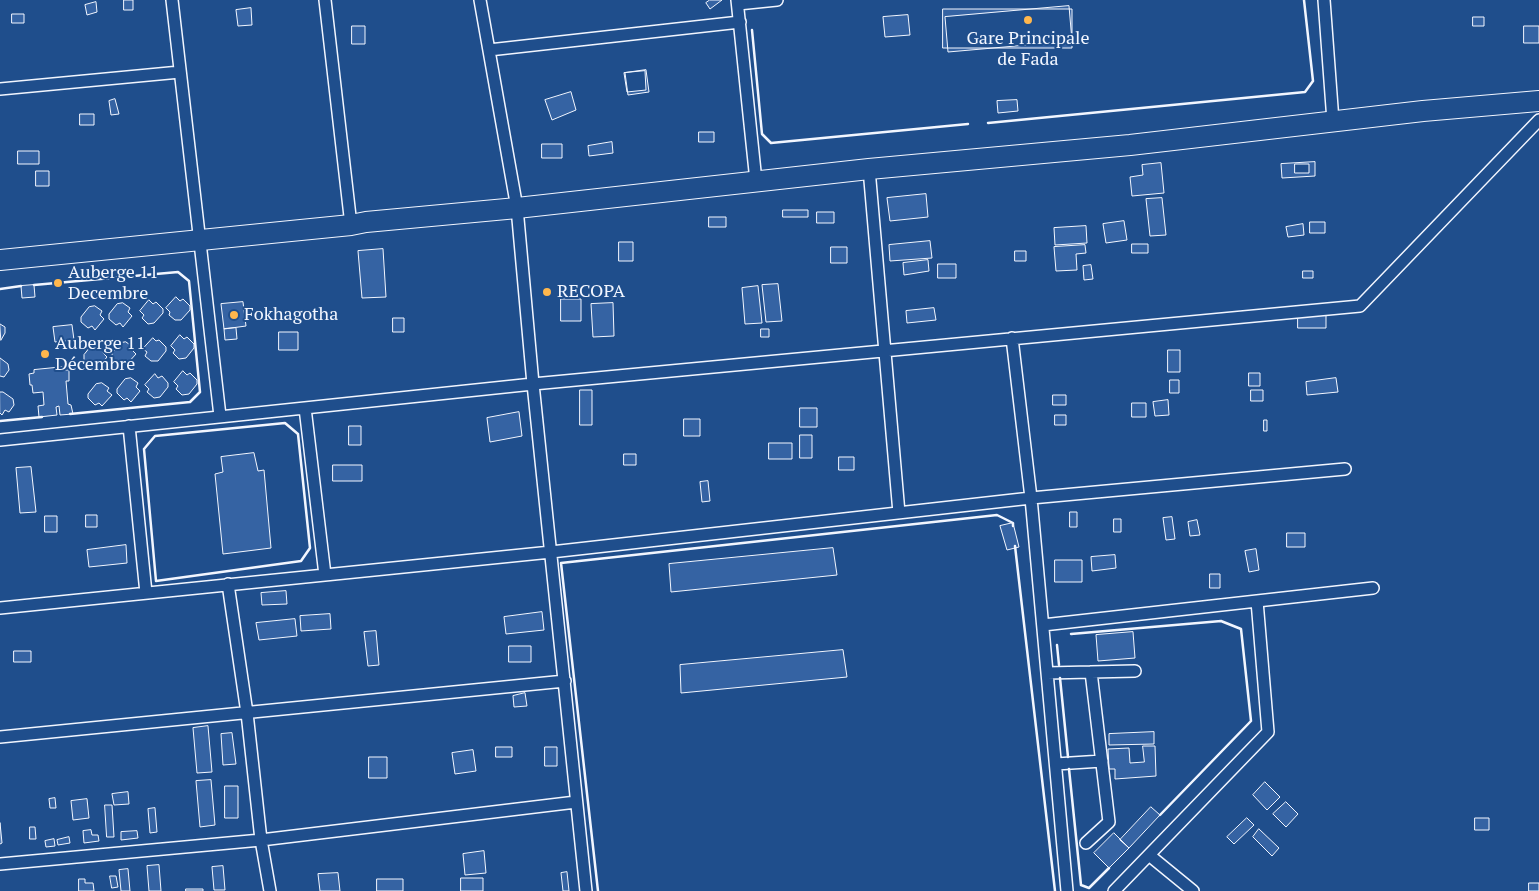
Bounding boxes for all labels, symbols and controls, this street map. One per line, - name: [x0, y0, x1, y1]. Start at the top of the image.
- marker: Gare Principale de Fada: [1022, 14, 1034, 26]
- place label: Gare Principale de Fada: [966, 28, 1090, 70]
- place label: Auberge 11 Decembre: [68, 262, 158, 304]
- marker: Auberge 11 Decembre: [52, 277, 64, 289]
- place label: RECOPA: [557, 281, 625, 303]
- marker: RECOPA: [541, 286, 553, 298]
- place label: Fokhagotha: [244, 304, 338, 326]
- marker: Fokhagotha: [228, 309, 240, 321]
- place label: Auberge 11 Décembre: [55, 333, 145, 376]
- marker: Auberge 11 Décembre: [39, 348, 51, 360]

